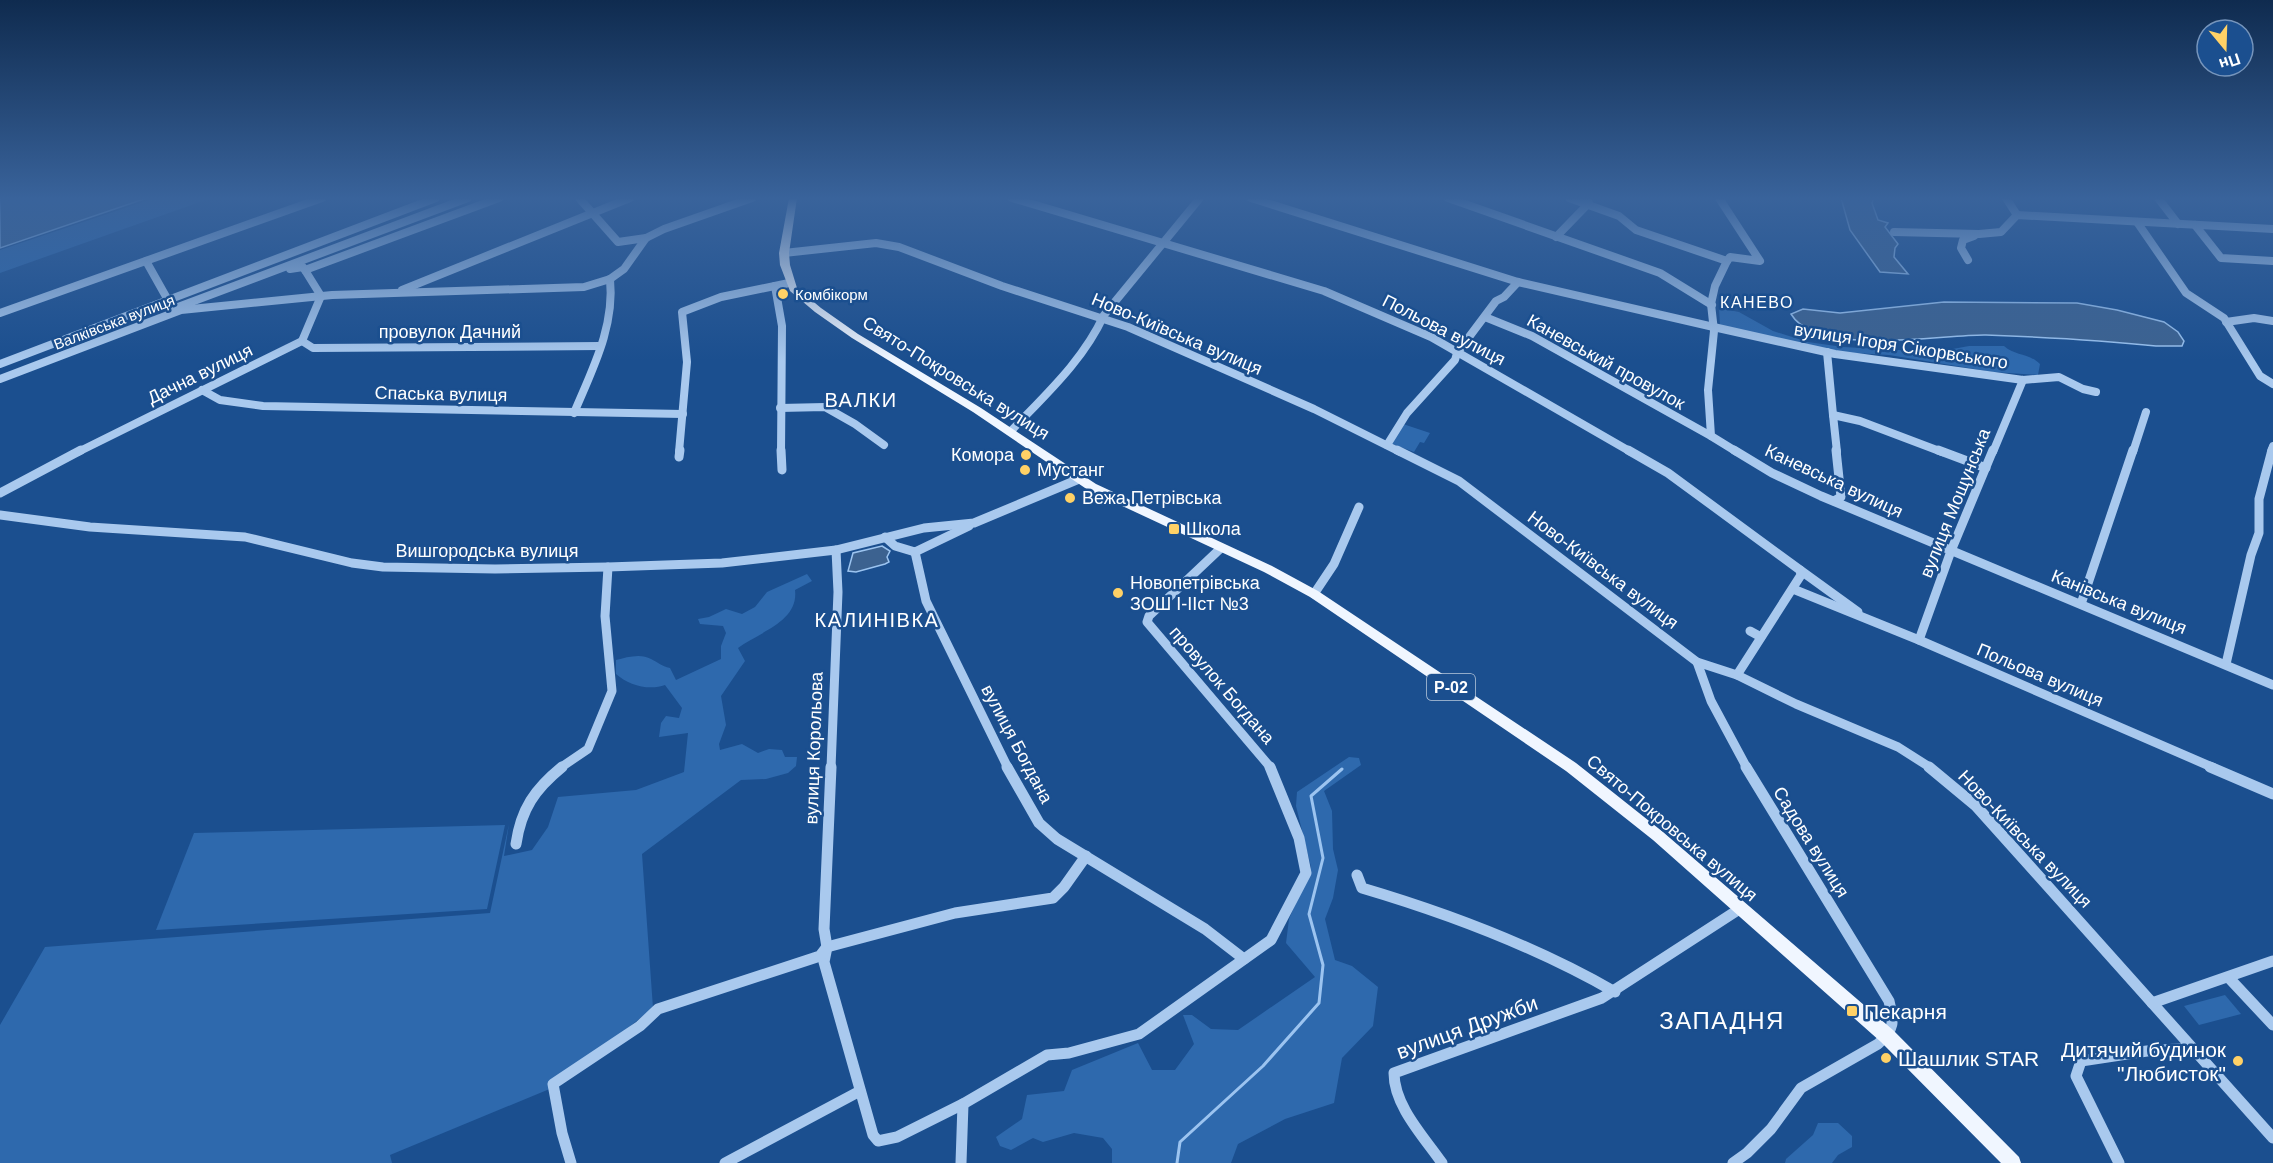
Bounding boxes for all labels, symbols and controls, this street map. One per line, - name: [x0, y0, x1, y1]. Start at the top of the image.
- north arrow: [2195, 18, 2255, 78]
- text: Пн: [2217, 50, 2242, 73]
- place label: Комбікорм: [795, 286, 868, 303]
- marker: Комбікорм: [776, 287, 790, 301]
- street label: Ново-Київська вулиця: [1089, 289, 1265, 379]
- street label: Польова вулиця: [1379, 290, 1509, 370]
- street label: Валківська вулиця: [51, 291, 177, 353]
- district label: КАНЕВО: [1720, 294, 1794, 311]
- street label: Каневський провулок: [1524, 310, 1688, 414]
- street label: Свято-Покровська вулиця: [859, 312, 1053, 444]
- street label: вулиця Ігоря Сікорвського: [1793, 319, 2009, 373]
- street label: провулок Дачний: [379, 322, 521, 342]
- street label: Дачна вулиця: [144, 340, 256, 408]
- street label: Спаська вулиця: [374, 383, 508, 405]
- district label: ВАЛКИ: [824, 389, 898, 411]
- street label: вулиця Мощунська: [1916, 425, 1994, 581]
- street label: Каневська вулиця: [1762, 440, 1906, 522]
- place label: Комора: [951, 445, 1015, 465]
- marker: Комора: [1019, 448, 1033, 462]
- place label: Мустанг: [1037, 460, 1105, 480]
- marker: Мустанг: [1018, 463, 1032, 477]
- place label: Вежа Петрівська: [1082, 488, 1222, 508]
- marker: Вежа Петрівська: [1063, 491, 1077, 505]
- street label: Ново-Київська вулиця: [1524, 507, 1682, 633]
- place label: Школа: [1186, 519, 1242, 539]
- marker: Школа: [1167, 522, 1181, 536]
- street label: Вишгородська вулиця: [396, 541, 578, 561]
- street label: Канівська вулиця: [2049, 566, 2189, 638]
- place label: Новопетрівська ЗОШ I-IIст №3: [1130, 573, 1261, 614]
- marker: Новопетрівська ЗОШ I-IIст №3: [1111, 586, 1125, 600]
- district label: КАЛИНІВКА: [815, 609, 939, 631]
- street label: провулок Богдана: [1166, 622, 1279, 749]
- street label: Польова вулиця: [1974, 639, 2106, 711]
- street label: вулиця Корольова: [801, 670, 827, 825]
- road number: Р-02: [1427, 674, 1475, 700]
- street label: вулиця Богдана: [977, 681, 1057, 808]
- street label: Свято-Покровська вулиця: [1583, 751, 1761, 905]
- street label: Ново-Київська вулиця: [1954, 766, 2096, 912]
- street label: Садова вулиця: [1769, 783, 1853, 901]
- street label: вулиця Дружби: [1393, 991, 1541, 1063]
- place label: Пекарня: [1864, 1000, 1947, 1023]
- marker: Пекарня: [1845, 1004, 1859, 1018]
- district label: ЗАПАДНЯ: [1659, 1007, 1785, 1034]
- place label: Дитячий будинок "Любисток": [2061, 1038, 2227, 1085]
- place label: Шашлик STAR: [1898, 1047, 2039, 1070]
- marker: Шашлик STAR: [1879, 1051, 1893, 1065]
- marker: Дитячий будинок "Любисток": [2231, 1054, 2245, 1068]

